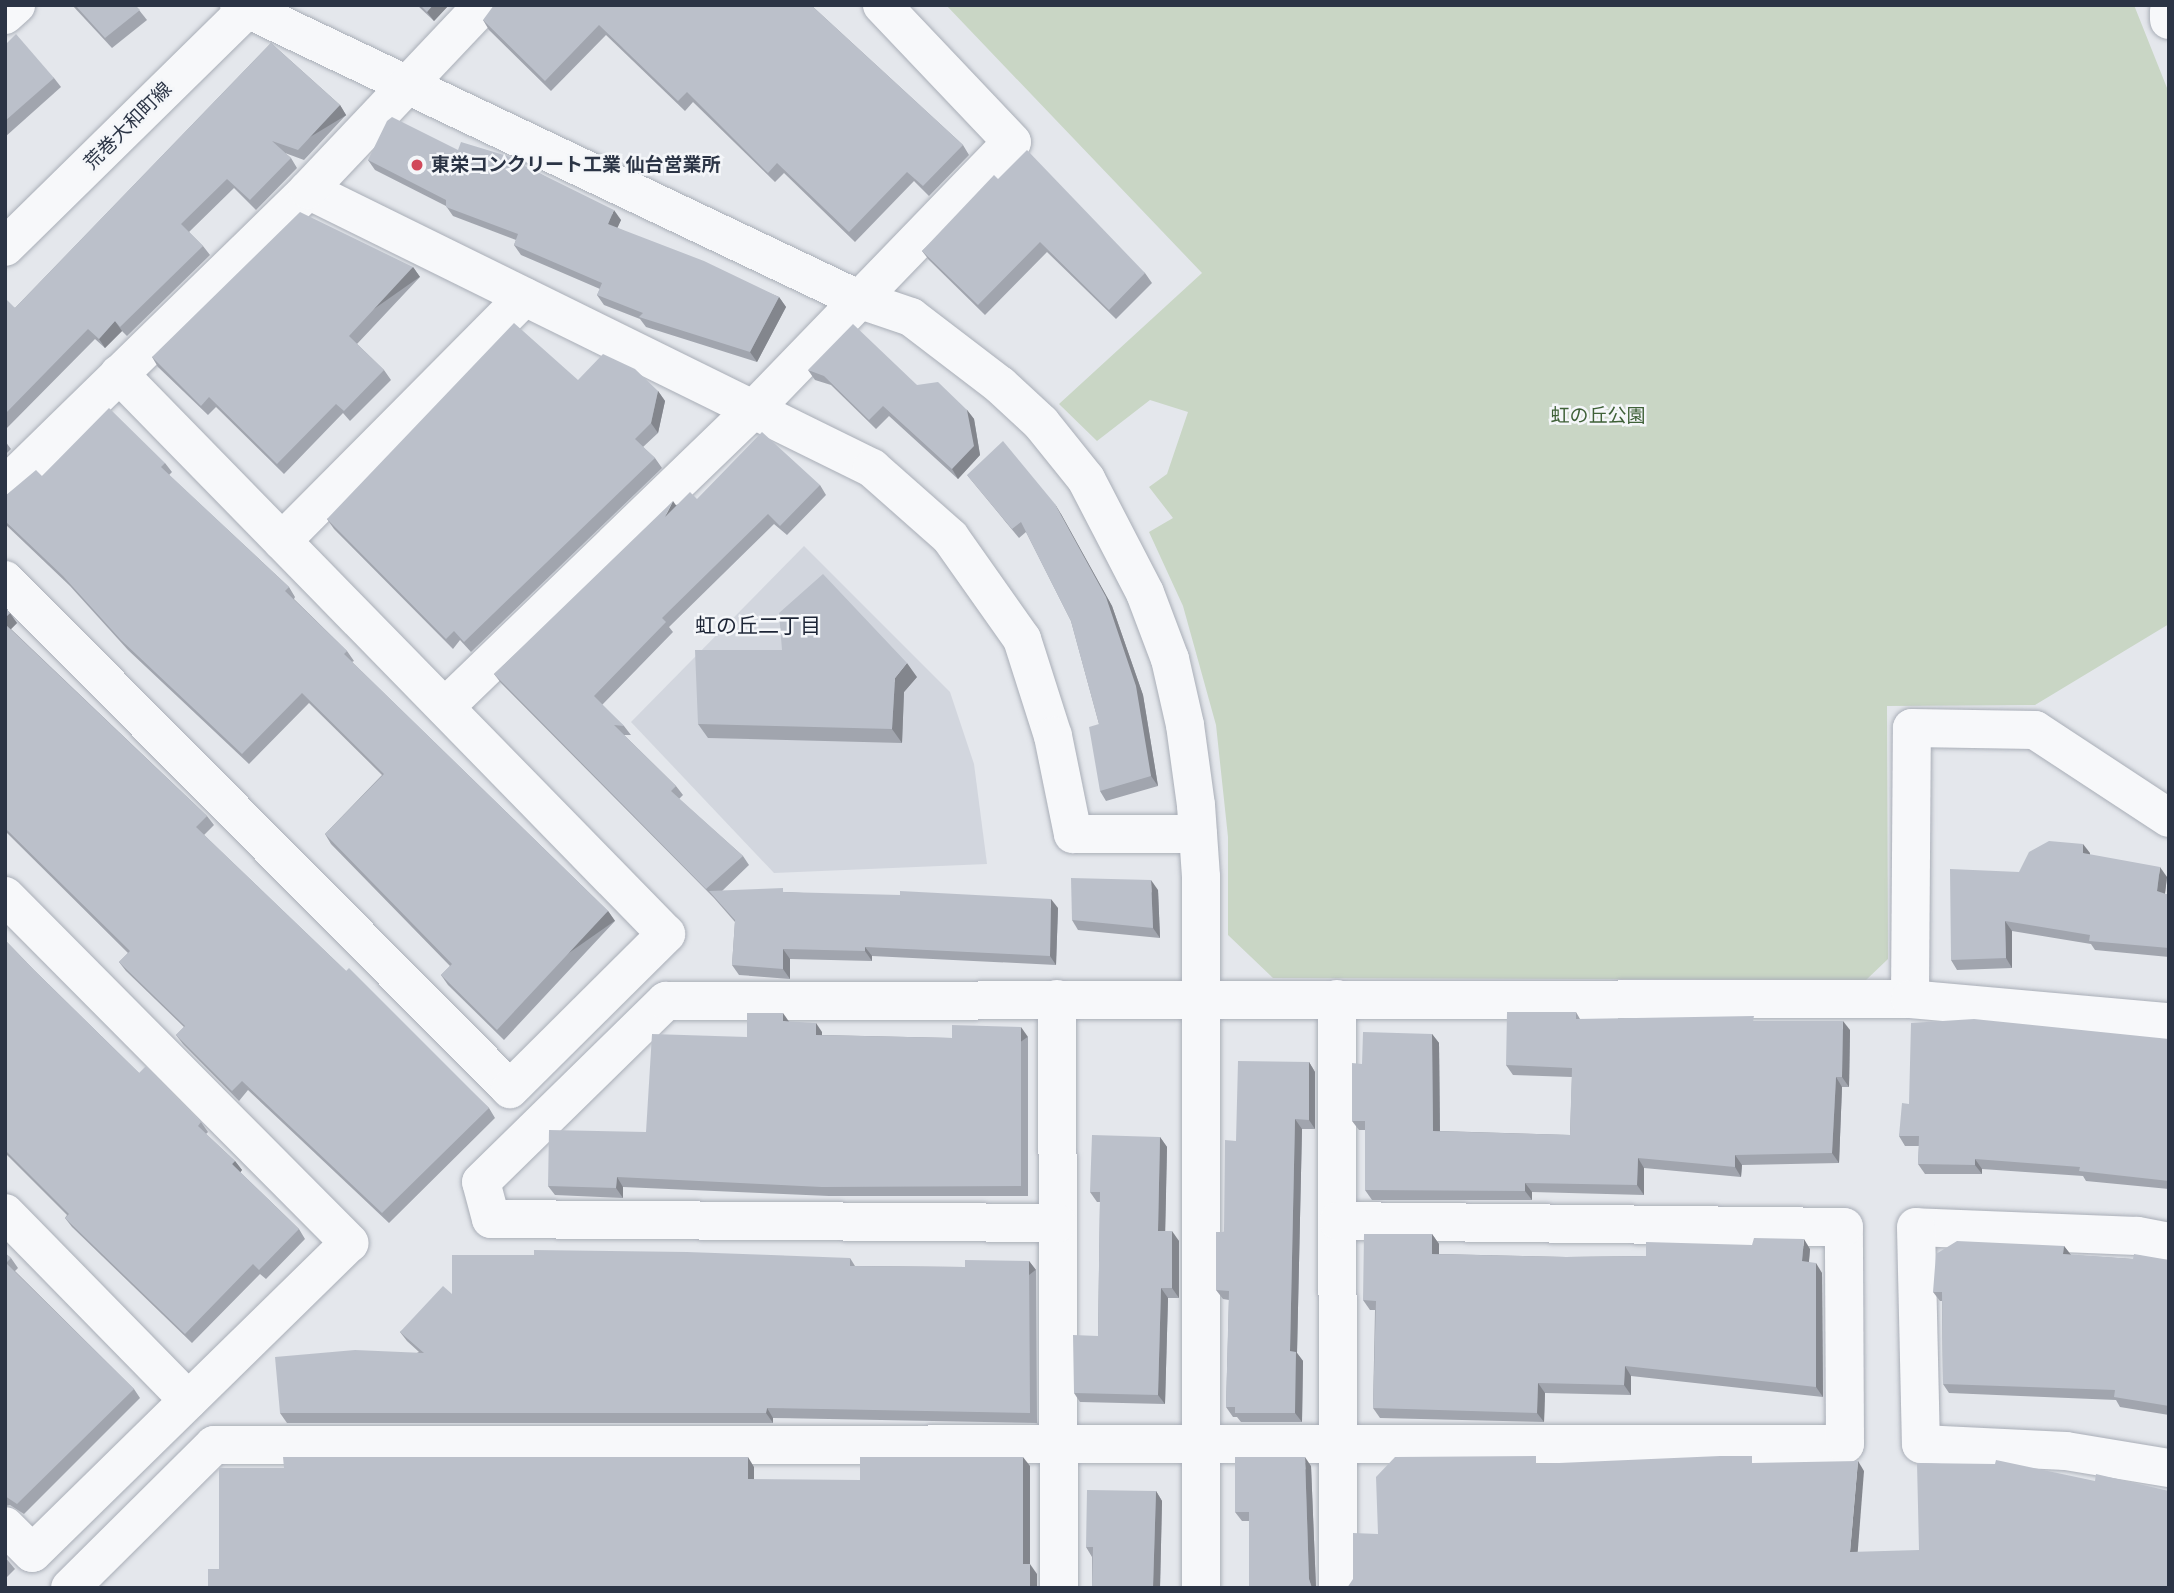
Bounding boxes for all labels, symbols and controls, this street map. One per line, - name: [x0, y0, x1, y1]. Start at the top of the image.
- street label: 荒巻大和町線: [80, 78, 176, 174]
- place label: 東栄コンクリート工業 仙台営業所: [431, 154, 720, 176]
- marker: 東栄コンクリート工業 仙台営業所: [409, 157, 425, 173]
- park label: 虹の丘公園: [1551, 405, 1645, 427]
- district label: 虹の丘二丁目: [695, 613, 821, 639]

